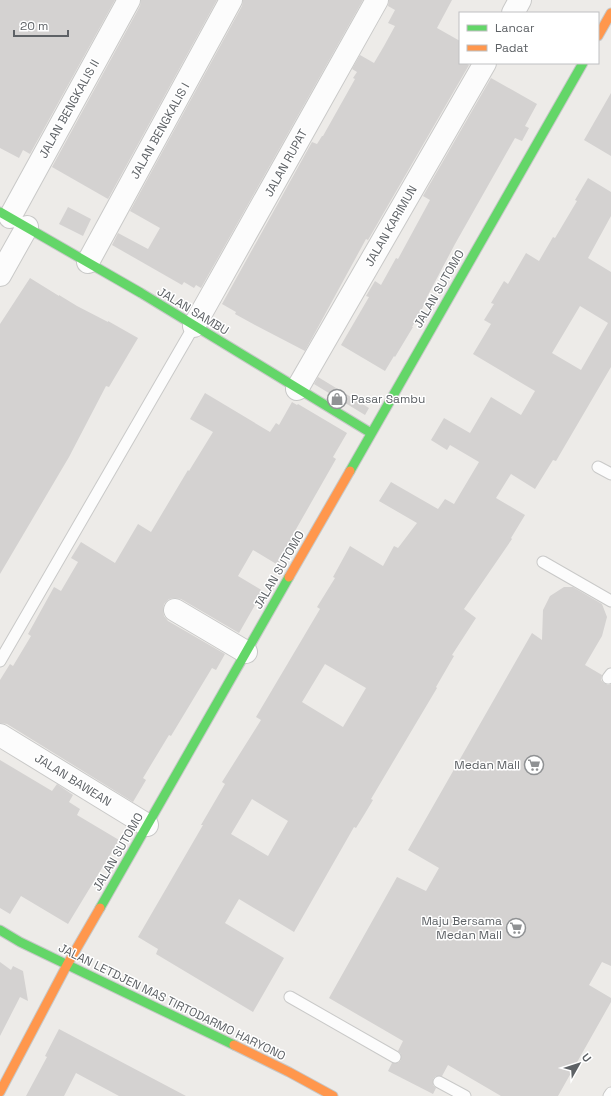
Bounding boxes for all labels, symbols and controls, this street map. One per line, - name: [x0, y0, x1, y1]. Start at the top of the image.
- scale bar: [14, 12, 68, 38]
- legend: [459, 12, 599, 64]
- text: 20 m: [20, 18, 48, 34]
- text: Lancar: [495, 20, 535, 36]
- text: Padat: [495, 40, 529, 56]
- street label: JALAN BENGKALIS II: [35, 57, 103, 161]
- street label: JALAN BENGKALIS I: [127, 80, 193, 182]
- street label: JALAN RUPAT: [261, 126, 311, 200]
- street label: JALAN KARIMUN: [361, 183, 421, 269]
- street label: JALAN SUTOMO: [410, 247, 468, 331]
- street label: JALAN SAMBU: [154, 283, 232, 339]
- shop icon: Pasar Sambu: [326, 388, 348, 410]
- place label: Pasar Sambu: [351, 391, 425, 407]
- street label: JALAN SUTOMO: [250, 528, 308, 612]
- street label: JALAN BAWEAN: [32, 750, 114, 810]
- supermarket icon: Medan Mall: [523, 754, 545, 776]
- place label: Medan Mall: [454, 757, 520, 773]
- street label: JALAN SUTOMO: [89, 810, 147, 894]
- place label: Maju Bersama Medan Mall: [421, 913, 502, 943]
- supermarket icon: Maju Bersama Medan Mall: [505, 917, 527, 939]
- street label: JALAN LETDJEN MAS TIRTODARMO HARYONO: [56, 940, 288, 1064]
- north arrow: [559, 1044, 599, 1084]
- text: U: [579, 1050, 595, 1065]

